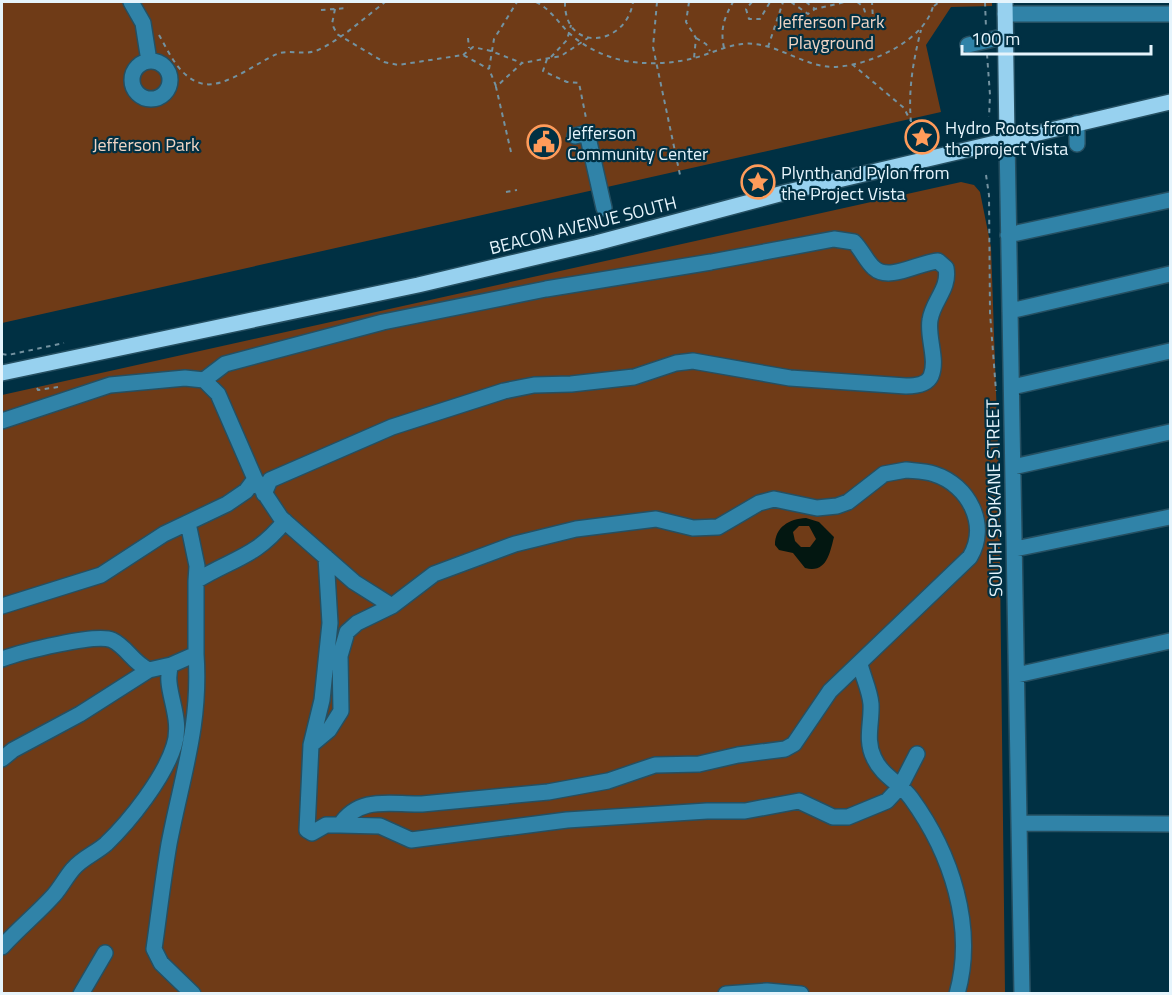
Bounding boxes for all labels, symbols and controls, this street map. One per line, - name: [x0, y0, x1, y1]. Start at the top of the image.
- park label: Jefferson Park Playground: [777, 8, 885, 56]
- scale bar: [962, 18, 1151, 56]
- text: 100 m: [971, 25, 1020, 52]
- place label: Hydro Roots from the project Vista: [945, 114, 1080, 162]
- place label: Jefferson Community Center: [567, 119, 708, 167]
- place icon: Hydro Roots from the project Vista: [904, 119, 940, 155]
- public building icon: Jefferson Community Center: [526, 124, 562, 160]
- park label: Jefferson Park: [92, 131, 200, 158]
- place label: Plynth and Pylon from the Project Vista: [781, 159, 949, 207]
- place icon: Plynth and Pylon from the Project Vista: [740, 164, 776, 200]
- street label: BEACON AVENUE SOUTH: [486, 189, 680, 261]
- street label: SOUTH SPOKANE STREET: [979, 398, 1009, 597]

